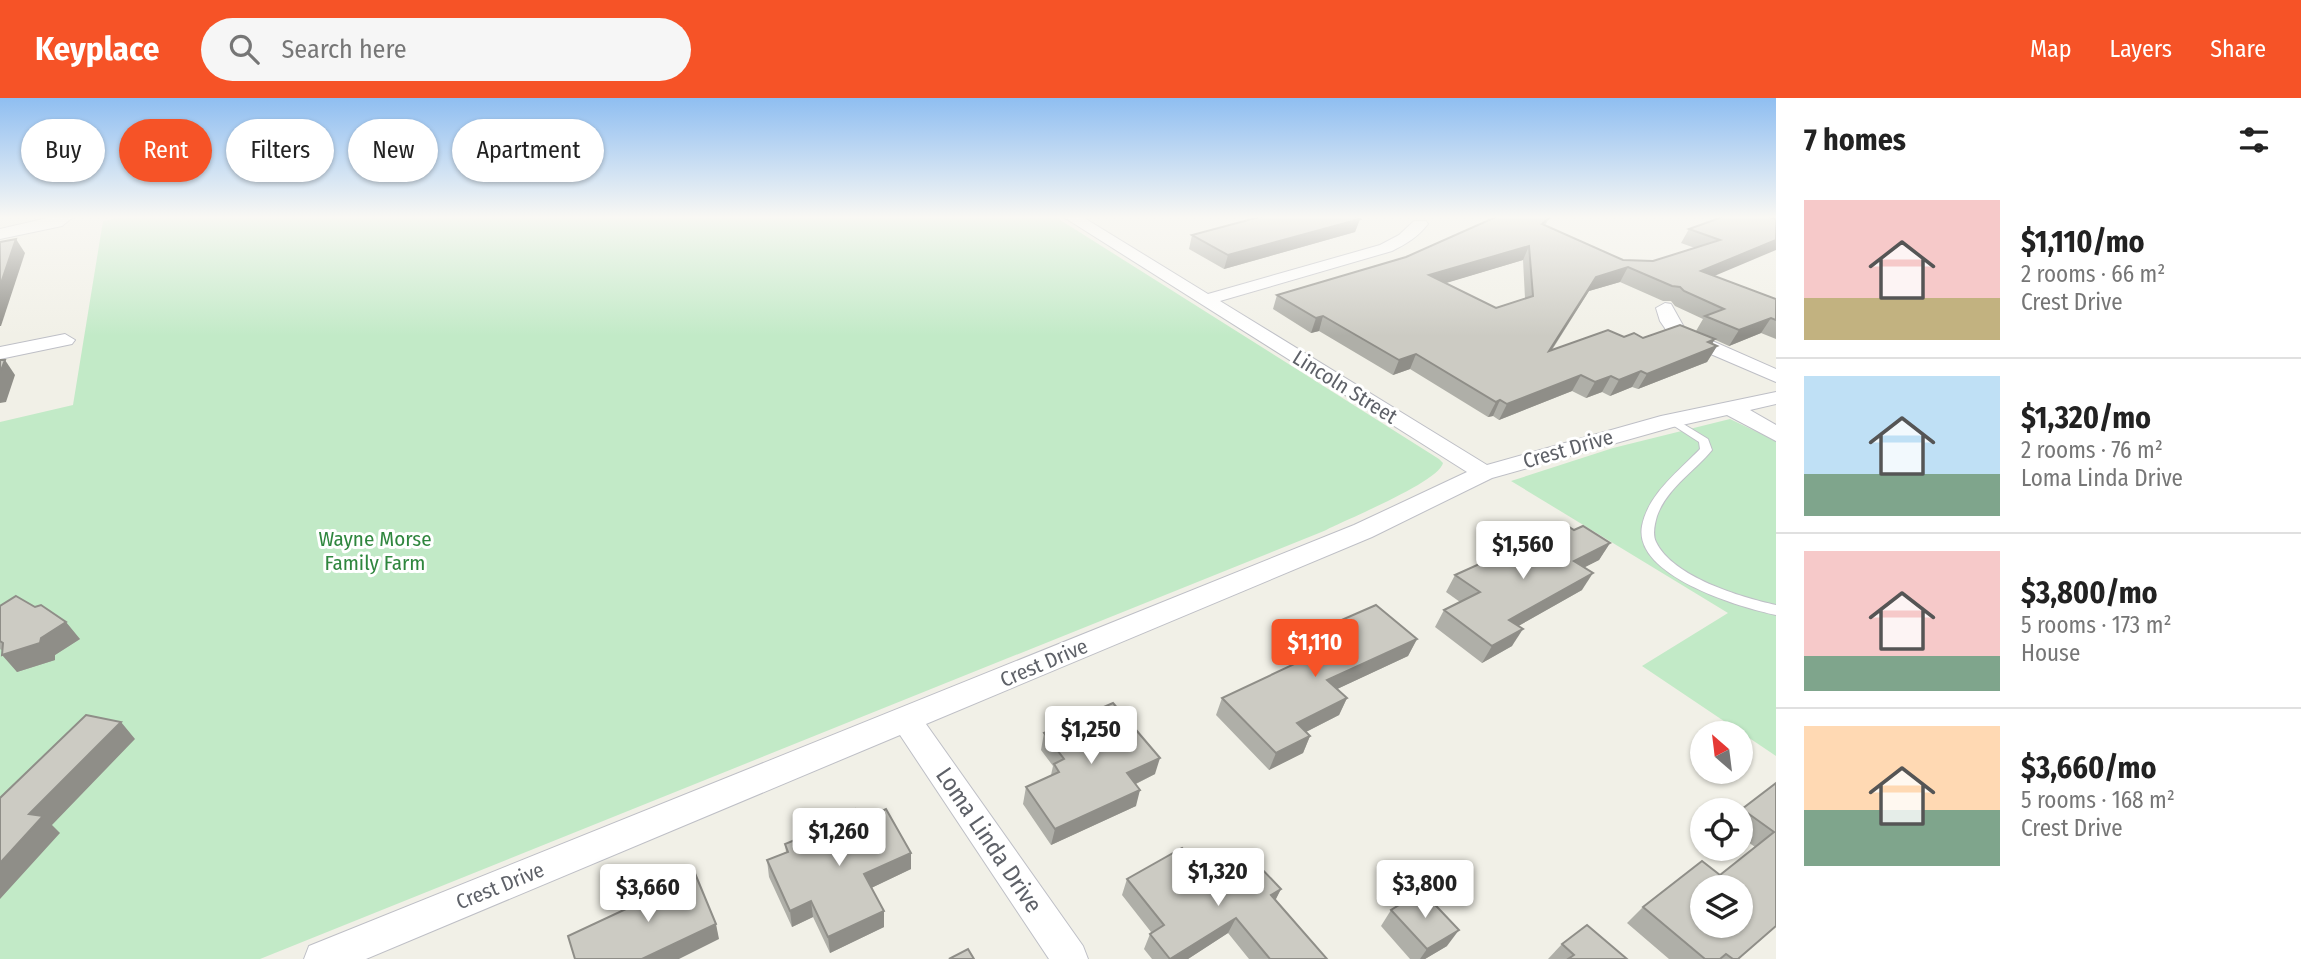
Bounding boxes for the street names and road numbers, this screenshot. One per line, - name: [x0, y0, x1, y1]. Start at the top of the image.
- street label: Lincoln Street: [1288, 345, 1402, 429]
- street label: Crest Drive: [1520, 424, 1616, 474]
- street label: Crest Drive: [996, 633, 1092, 693]
- street label: Loma Linda Drive: [930, 762, 1048, 918]
- street label: Crest Drive: [452, 857, 548, 915]

